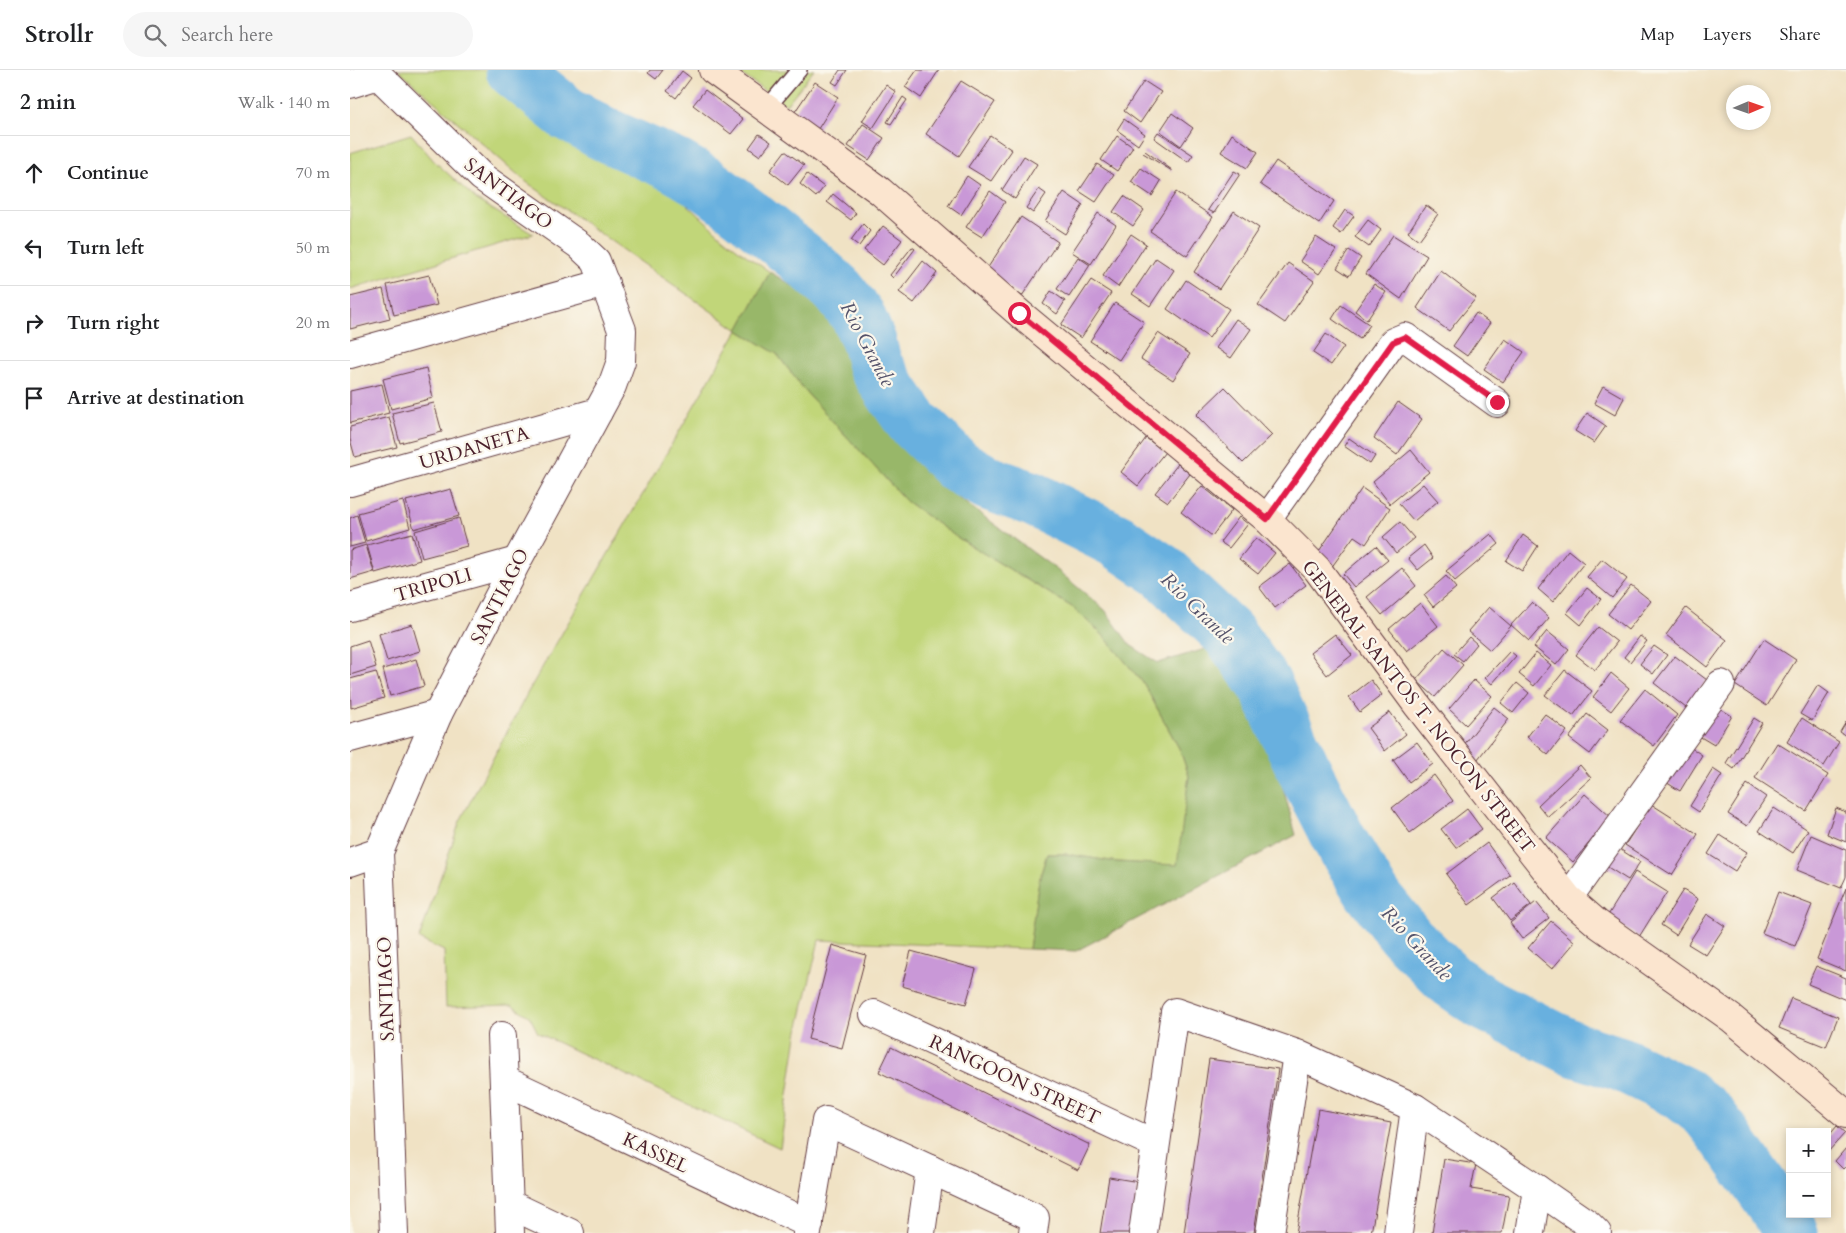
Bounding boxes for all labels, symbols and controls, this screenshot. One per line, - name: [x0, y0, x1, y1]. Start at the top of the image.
- search box: [123, 12, 473, 57]
- text: Strollr: [25, 18, 93, 51]
- icon: search: [141, 21, 169, 49]
- text: Search here: [181, 22, 273, 48]
- text: Map: [1640, 22, 1675, 47]
- text: Layers: [1703, 22, 1752, 47]
- text: Share: [1780, 22, 1821, 47]
- north arrow: [1726, 85, 1771, 130]
- text: 2 min: [20, 88, 76, 117]
- text: Walk · 140 m: [238, 92, 330, 114]
- street label: SANTIAGO: [459, 152, 558, 236]
- icon: ahead: [20, 159, 48, 187]
- text: Continue: [67, 160, 149, 186]
- text: 70 m: [296, 162, 330, 184]
- icon: left: [20, 234, 48, 262]
- text: Turn left: [67, 235, 144, 261]
- text: 50 m: [296, 237, 330, 259]
- water label: Rio Grande: [834, 297, 901, 392]
- route start: [1008, 302, 1031, 325]
- icon: right: [20, 309, 48, 337]
- text: Turn right: [67, 310, 159, 336]
- text: 20 m: [296, 312, 330, 334]
- icon: arrive: [20, 384, 48, 412]
- text: Arrive at destination: [67, 385, 244, 411]
- route end: [1486, 391, 1509, 414]
- street label: URDANETA: [416, 420, 533, 476]
- street label: SANTIAGO: [465, 544, 535, 649]
- street label: GENERAL SANTOS T. NOCON STREET: [1296, 555, 1541, 858]
- street label: TRIPOLI: [392, 562, 475, 608]
- water label: Rio Grande: [1155, 566, 1241, 650]
- water label: Rio Grande: [1375, 900, 1458, 987]
- street label: SANTIAGO: [371, 936, 401, 1042]
- street label: RANGOON STREET: [925, 1029, 1104, 1131]
- street label: KASSEL: [618, 1126, 693, 1180]
- map controls: [1786, 1128, 1831, 1218]
- button: +: [1786, 1128, 1831, 1173]
- button: −: [1786, 1173, 1831, 1218]

